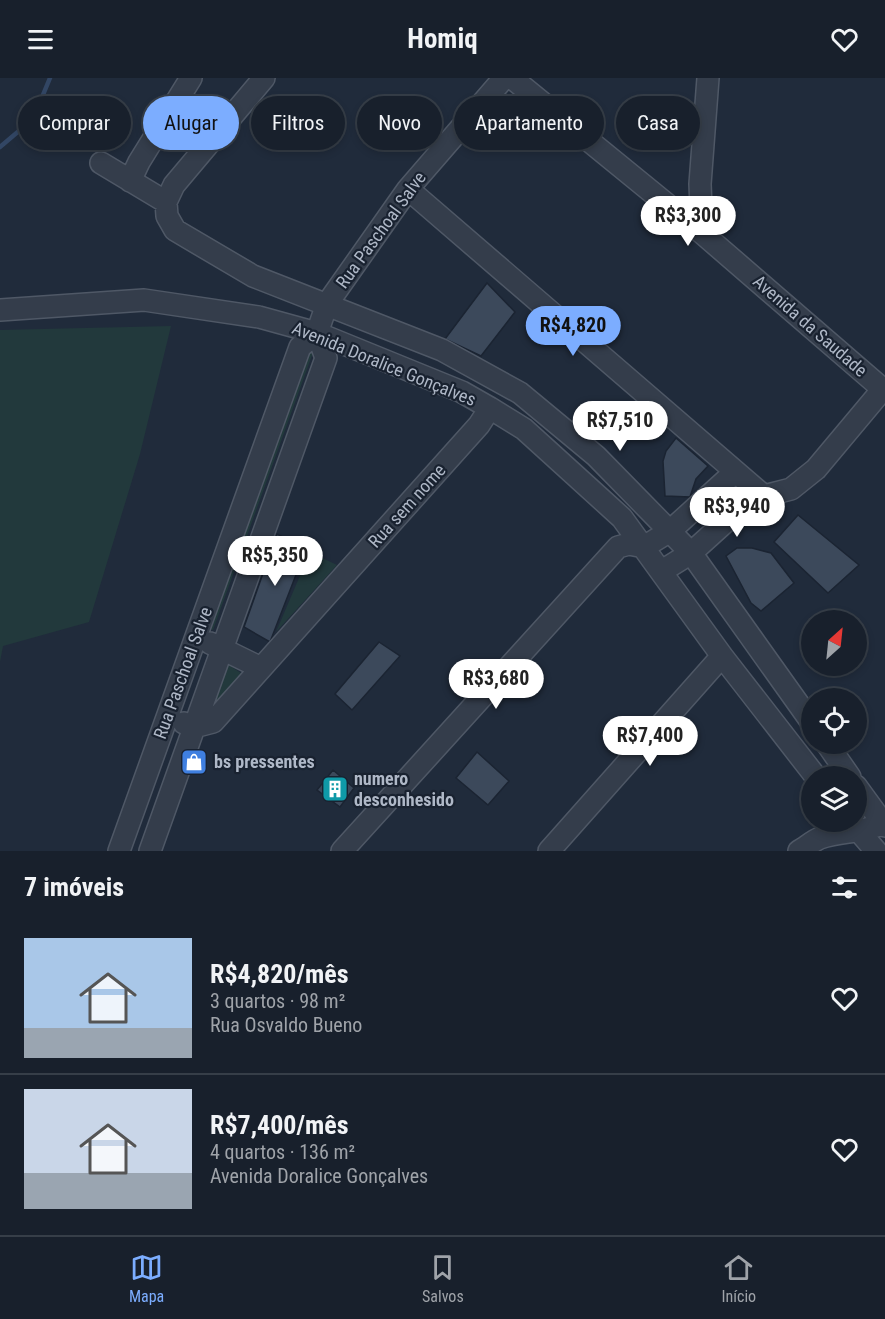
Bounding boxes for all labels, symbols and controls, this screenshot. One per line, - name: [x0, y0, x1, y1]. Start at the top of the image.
- icon: menu: [24, 23, 57, 56]
- text: Homiq: [407, 23, 478, 55]
- icon: heart: [828, 23, 861, 56]
- chip: Comprar: [18, 96, 131, 150]
- chip: Alugar: [143, 96, 239, 150]
- chip: Filtros: [251, 96, 345, 150]
- chip: Novo: [357, 96, 442, 150]
- chip: Apartamento: [454, 96, 604, 150]
- chip: Casa: [616, 96, 700, 150]
- street label: Rua Paschoal Salve: [331, 167, 430, 292]
- pin: R$3,300: [633, 196, 743, 247]
- text: R$3,300: [655, 203, 721, 227]
- street label: Avenida da Saudade: [749, 271, 871, 381]
- pin: R$4,820: [518, 306, 628, 357]
- text: R$4,820: [540, 313, 606, 337]
- street label: Avenida Doralice Gonçalves: [289, 317, 479, 410]
- pin: R$7,510: [565, 401, 675, 452]
- text: R$7,510: [587, 408, 653, 432]
- street label: Rua sem nome: [364, 460, 450, 552]
- pin: R$3,940: [682, 487, 792, 538]
- text: R$3,940: [704, 494, 770, 518]
- pin: R$5,350: [220, 536, 330, 587]
- text: R$5,350: [242, 543, 308, 567]
- street label: Rua Paschoal Salve: [149, 604, 216, 742]
- north arrow: [801, 610, 867, 676]
- map controls: [801, 610, 867, 832]
- pin: R$3,680: [441, 659, 551, 710]
- text: R$3,680: [463, 666, 529, 690]
- button: locate: [801, 688, 867, 754]
- pin: R$7,400: [595, 716, 705, 767]
- text: R$7,400: [617, 723, 683, 747]
- shop icon: bs pressentes: [179, 747, 209, 777]
- place label: bs pressentes: [214, 751, 315, 772]
- button: layers: [801, 766, 867, 832]
- place label: numero desconhesido: [354, 768, 454, 810]
- building icon: numero desconhesido: [320, 774, 350, 804]
- icon: filters: [828, 871, 861, 904]
- text: 7 imóveis: [24, 872, 124, 902]
- text: R$4,820/mês: [210, 959, 349, 989]
- icon: home: [72, 962, 144, 1034]
- icon: heart: [828, 982, 861, 1015]
- text: 3 quartos · 98 m²: [210, 989, 345, 1013]
- text: Rua Osvaldo Bueno: [210, 1013, 362, 1037]
- text: R$7,400/mês: [210, 1110, 349, 1140]
- icon: home: [72, 1113, 144, 1185]
- icon: heart: [828, 1133, 861, 1166]
- text: 4 quartos · 136 m²: [210, 1140, 355, 1164]
- text: Avenida Doralice Gonçalves: [210, 1164, 428, 1188]
- tab: Mapa: [129, 1251, 164, 1306]
- tab: Salvos: [422, 1251, 464, 1306]
- tab: Início: [721, 1251, 756, 1306]

